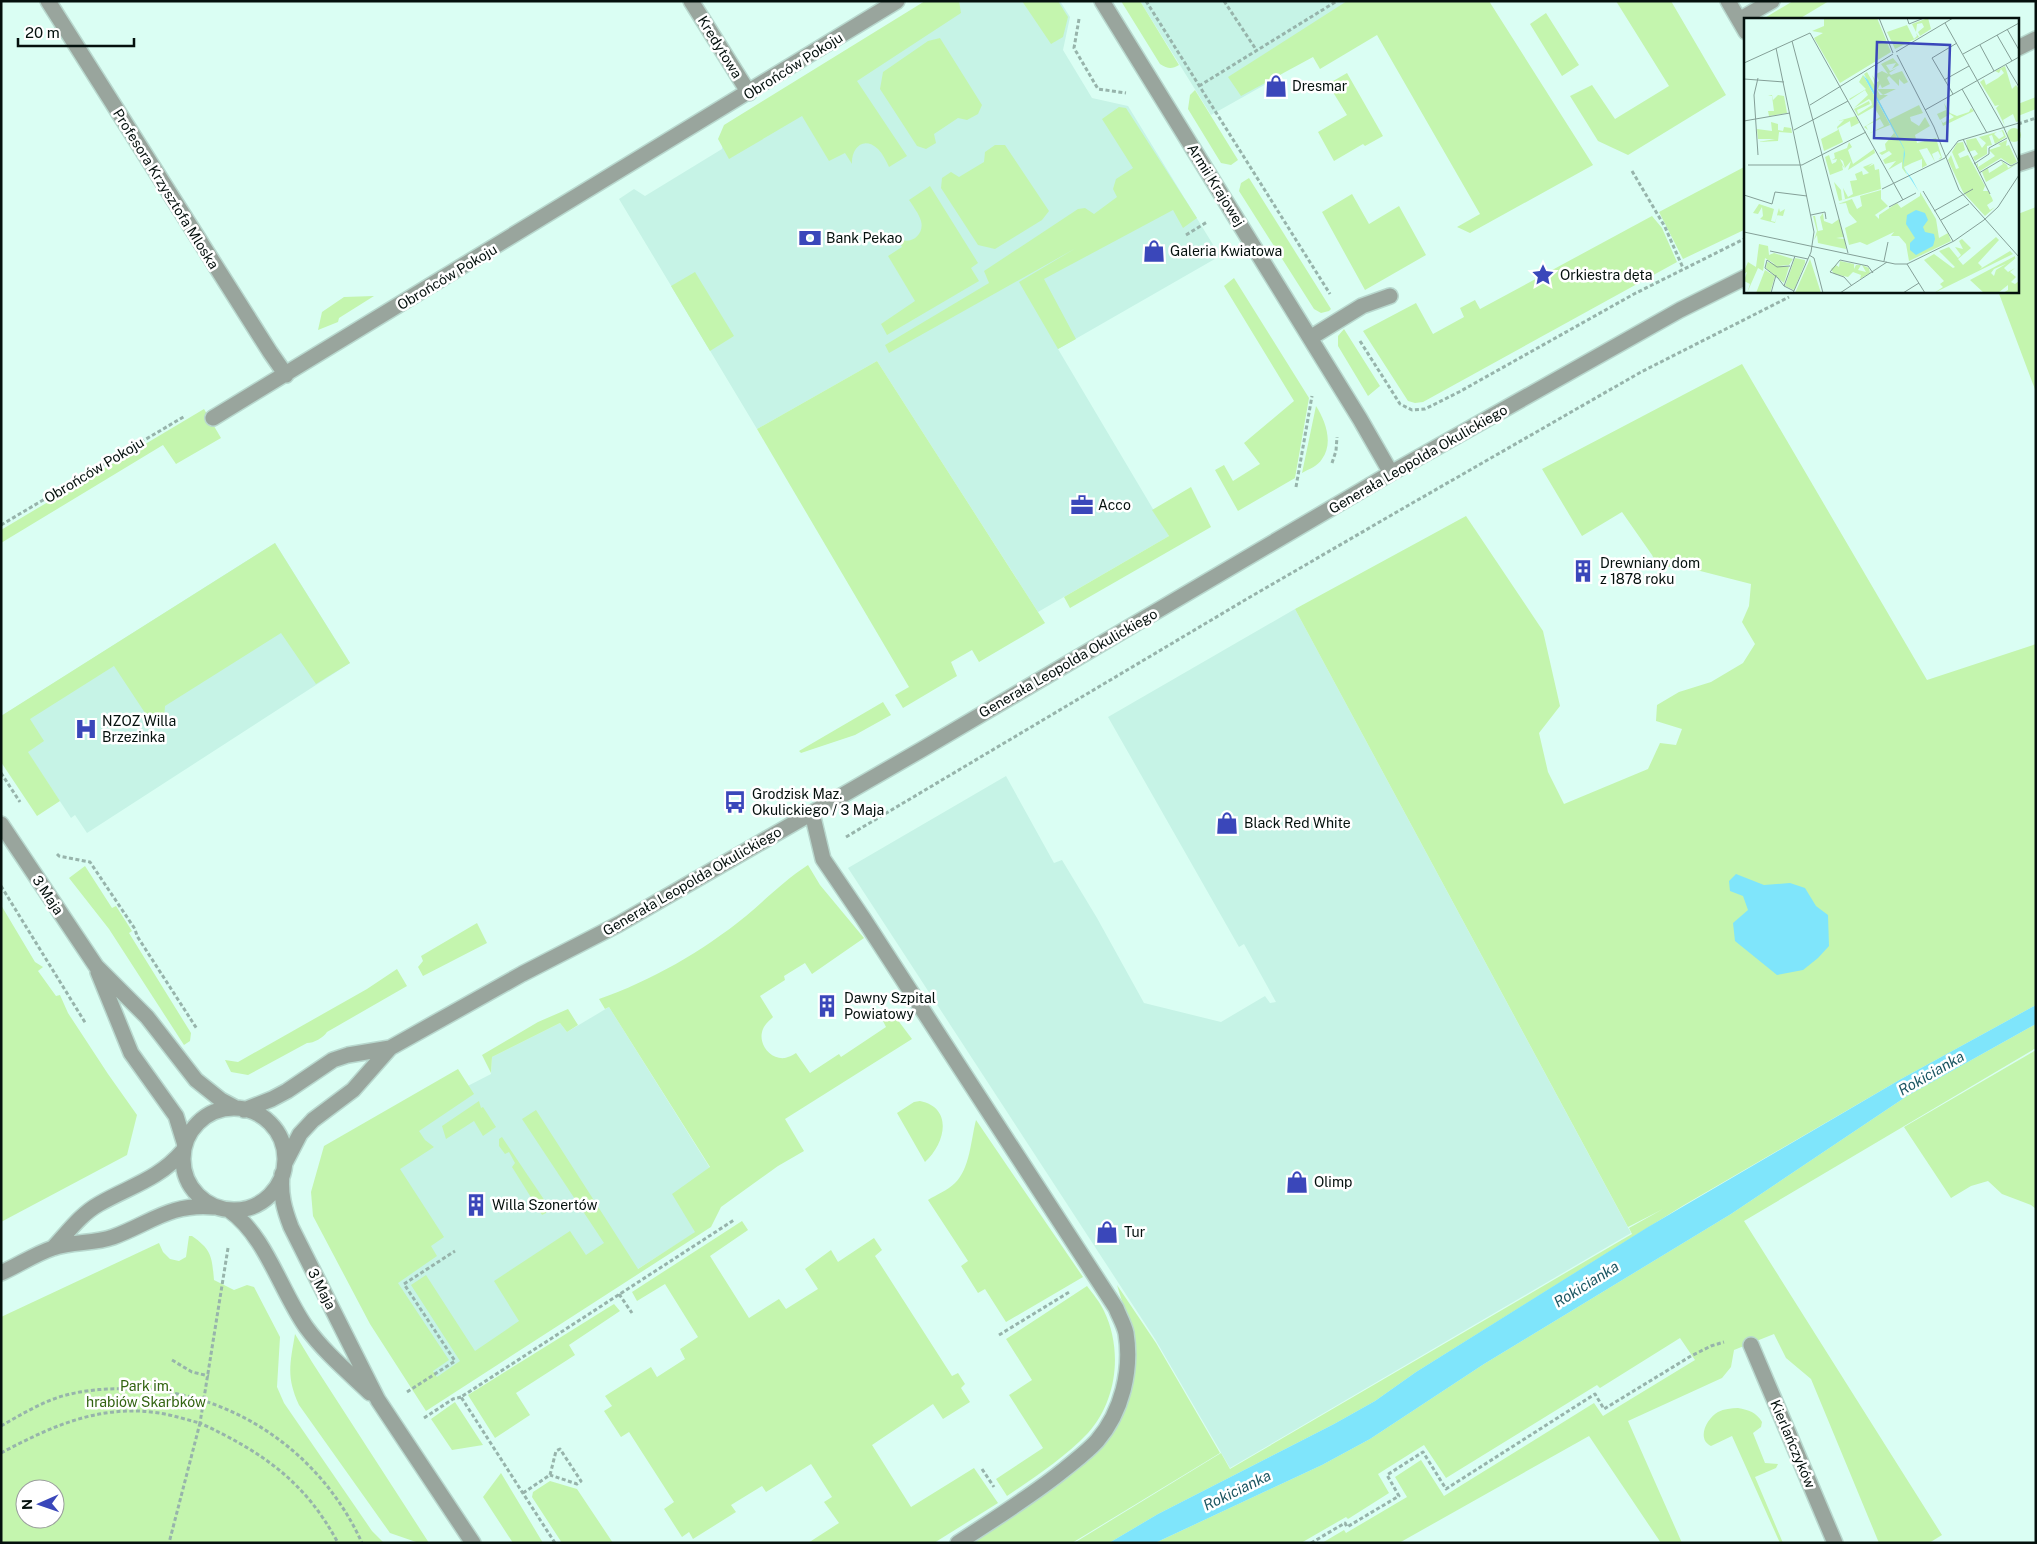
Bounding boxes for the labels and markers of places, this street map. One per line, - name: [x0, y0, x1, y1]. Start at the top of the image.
- shop icon: Dresmar: [1263, 73, 1289, 99]
- place label: Dresmar: [1292, 78, 1347, 94]
- bank icon: Bank Pekao: [797, 225, 823, 251]
- place label: Bank Pekao: [826, 230, 903, 246]
- shop icon: Galeria Kwiatowa: [1141, 238, 1167, 264]
- place label: Galeria Kwiatowa: [1170, 243, 1282, 259]
- place icon: Orkiestra dęta: [1530, 262, 1556, 288]
- place label: Orkiestra dęta: [1560, 267, 1653, 283]
- office icon: Acco: [1069, 492, 1095, 518]
- place label: Acco: [1098, 497, 1131, 513]
- place label: Drewniany dom z 1878 roku: [1600, 555, 1700, 587]
- building icon: Drewniany dom z 1878 roku: [1570, 558, 1596, 584]
- place label: NZOZ Willa Brzezinka: [102, 713, 176, 745]
- hospital icon: NZOZ Willa Brzezinka: [73, 716, 99, 742]
- place label: Grodzisk Maz. Okulickiego / 3 Maja: [752, 786, 884, 818]
- bus stop icon: Grodzisk Maz. Okulickiego / 3 Maja: [722, 789, 748, 815]
- shop icon: Black Red White: [1214, 810, 1240, 836]
- place label: Black Red White: [1244, 815, 1351, 831]
- place label: Dawny Szpital Powiatowy: [844, 990, 936, 1022]
- building icon: Dawny Szpital Powiatowy: [814, 993, 840, 1019]
- shop icon: Olimp: [1284, 1169, 1310, 1195]
- place label: Olimp: [1314, 1174, 1352, 1190]
- building icon: Willa Szonertów: [463, 1192, 489, 1218]
- place label: Willa Szonertów: [492, 1197, 597, 1213]
- shop icon: Tur: [1094, 1219, 1120, 1245]
- place label: Tur: [1124, 1224, 1145, 1240]

